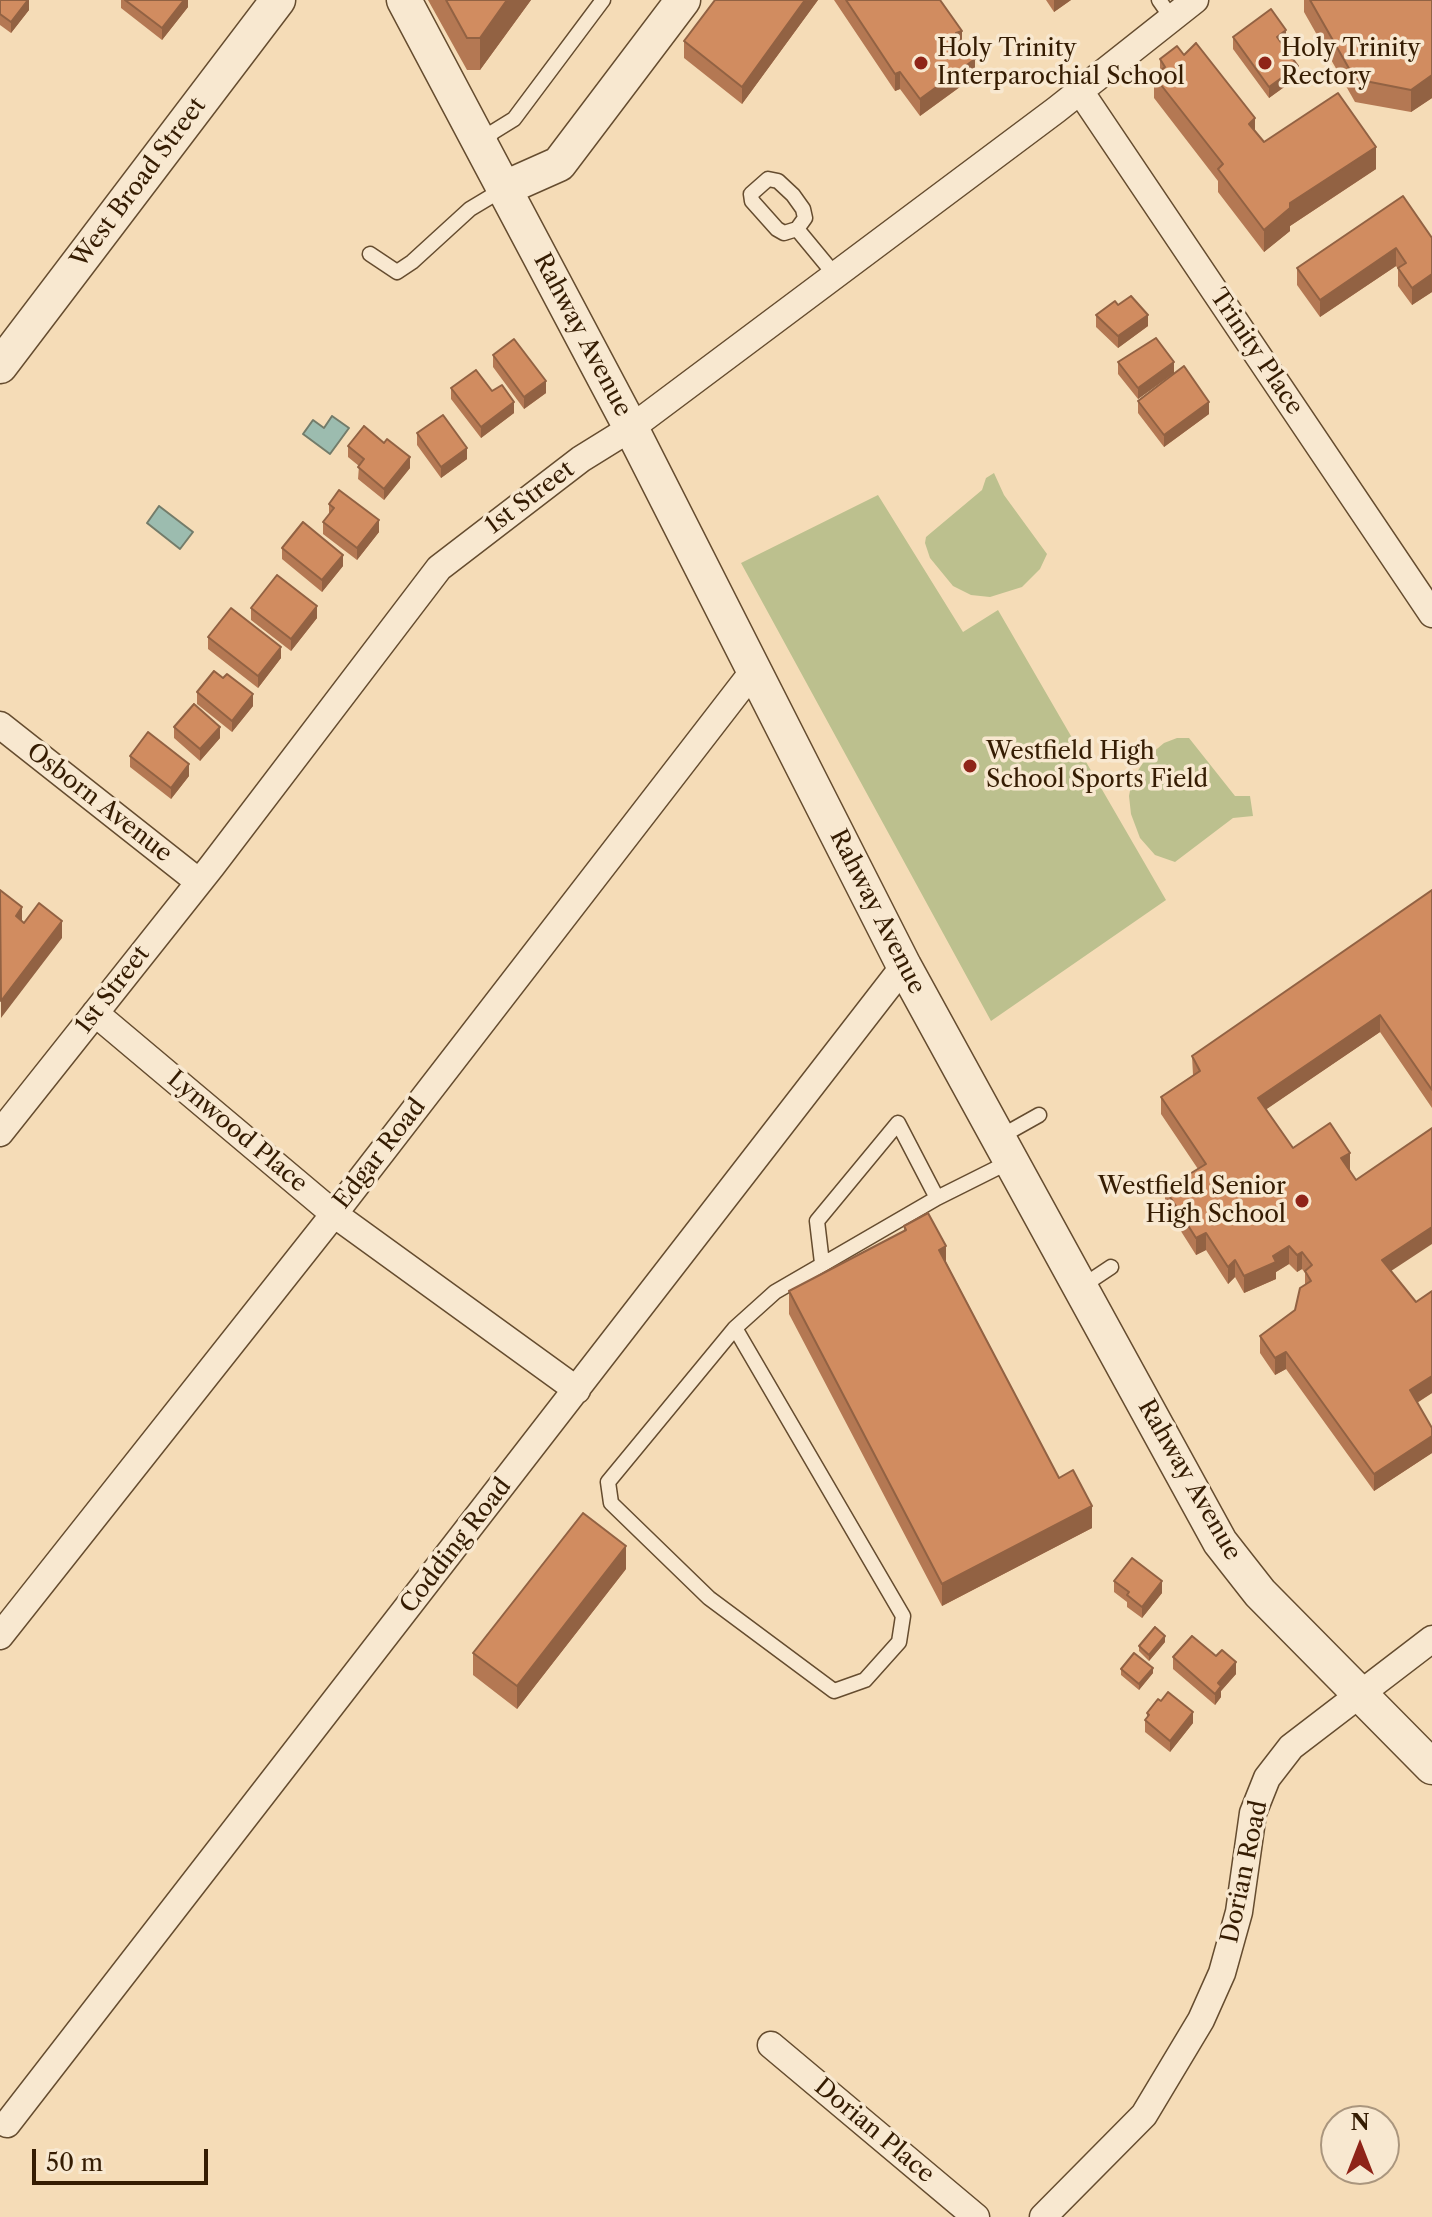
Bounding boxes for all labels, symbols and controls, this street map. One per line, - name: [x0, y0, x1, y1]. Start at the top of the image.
- place label: Holy Trinity Interparochial School: [937, 35, 1185, 91]
- place label: Holy Trinity Rectory: [1281, 35, 1420, 91]
- marker: Holy Trinity Interparochial School: [912, 54, 930, 72]
- marker: Holy Trinity Rectory: [1256, 54, 1274, 72]
- street label: West Broad Street: [66, 92, 212, 274]
- street label: Rahway Avenue: [527, 248, 637, 422]
- street label: Trinity Place: [1203, 283, 1309, 421]
- street label: 1st Street: [480, 455, 580, 541]
- street label: Osborn Avenue: [21, 737, 177, 869]
- place label: Westfield High School Sports Field: [986, 738, 1208, 794]
- marker: Westfield High School Sports Field: [961, 757, 979, 775]
- street label: Rahway Avenue: [823, 825, 931, 999]
- street label: 1st Street: [70, 940, 156, 1040]
- street label: Lynwood Place: [161, 1065, 313, 1199]
- street label: Edgar Road: [328, 1093, 432, 1215]
- place label: Westfield Senior High School: [1098, 1173, 1286, 1229]
- marker: Westfield Senior High School: [1293, 1192, 1311, 1210]
- street label: Rahway Avenue: [1131, 1394, 1247, 1566]
- street label: Codding Road: [394, 1473, 518, 1619]
- street label: Dorian Road: [1216, 1798, 1274, 1946]
- street label: Dorian Place: [808, 2073, 940, 2189]
- north arrow: [1320, 2105, 1400, 2185]
- text: N: [1350, 2109, 1370, 2136]
- scale bar: [36, 2133, 212, 2183]
- text: 50 m: [46, 2148, 103, 2177]

